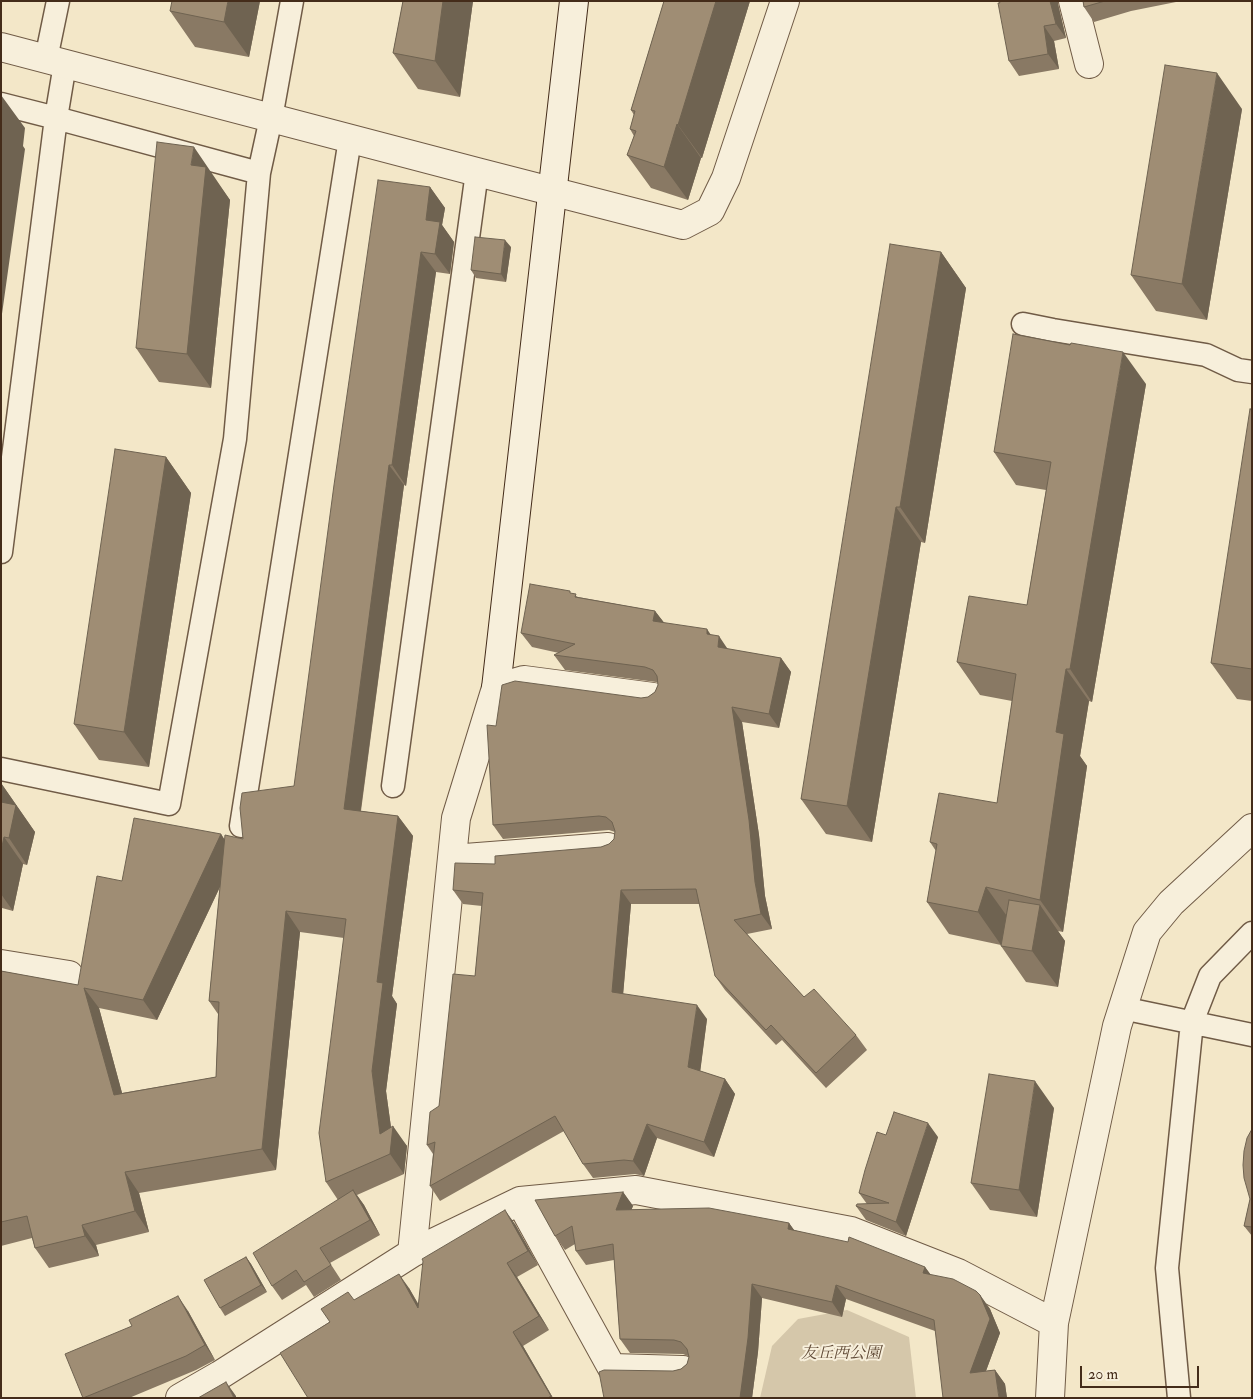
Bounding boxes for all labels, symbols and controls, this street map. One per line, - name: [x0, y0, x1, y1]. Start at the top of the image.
- park label: 友丘西公園: [801, 1345, 881, 1365]
- scale bar: [1083, 1356, 1202, 1388]
- text: 20 m: [1088, 1365, 1118, 1384]

